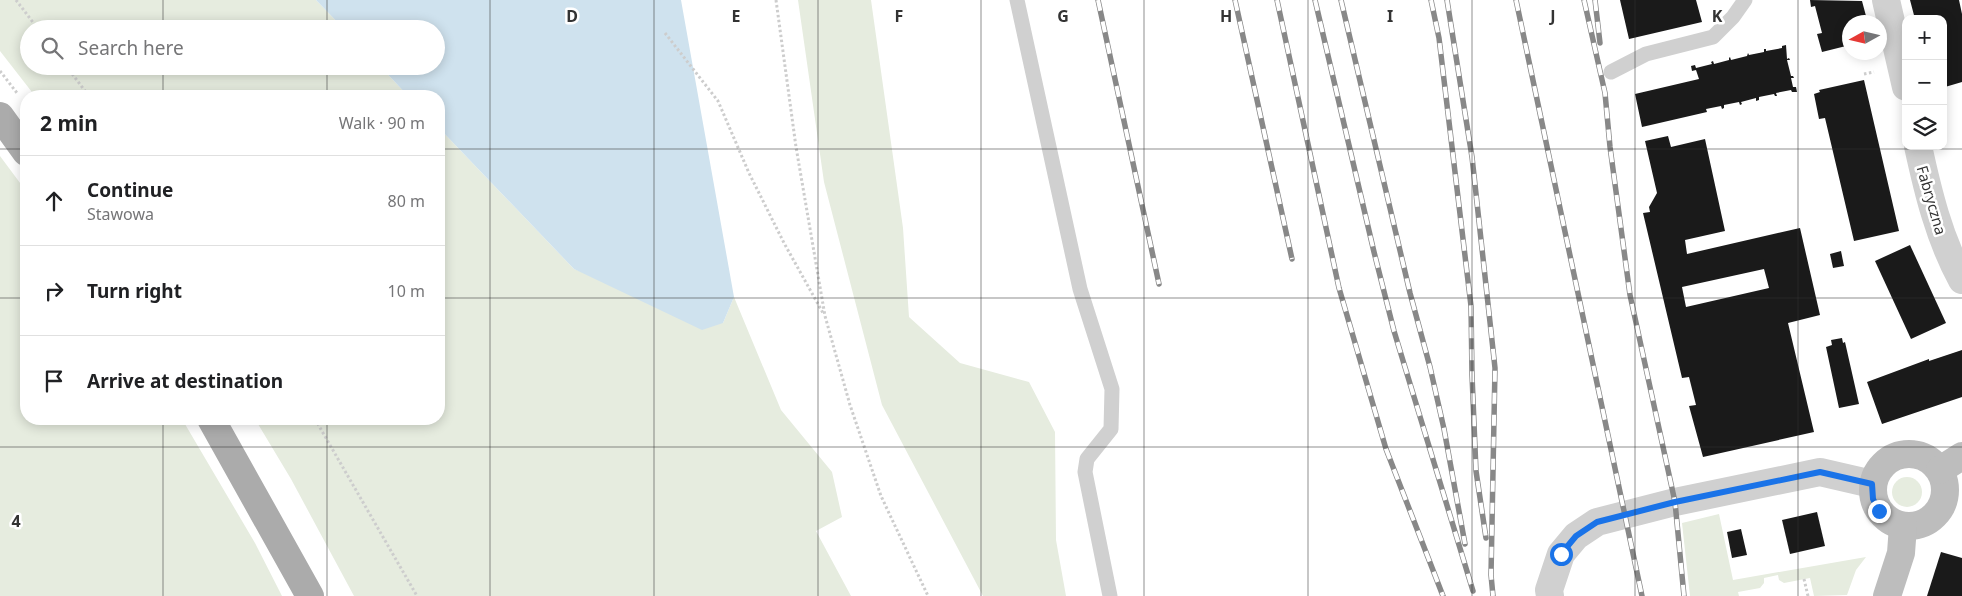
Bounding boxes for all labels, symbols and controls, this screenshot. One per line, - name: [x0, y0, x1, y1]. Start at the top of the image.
- text: D: [566, 5, 578, 27]
- text: E: [732, 5, 741, 27]
- text: F: [895, 5, 903, 27]
- text: G: [1057, 5, 1069, 27]
- text: H: [1220, 5, 1232, 27]
- text: I: [1387, 5, 1393, 27]
- text: J: [1548, 5, 1556, 27]
- text: K: [1712, 5, 1723, 27]
- north arrow: [1842, 15, 1887, 60]
- map controls: [1902, 15, 1947, 150]
- button: +: [1902, 15, 1947, 60]
- search box: [20, 20, 445, 75]
- icon: search: [38, 34, 66, 62]
- text: Search here: [78, 35, 184, 61]
- button: −: [1902, 60, 1947, 105]
- button: layers: [1902, 105, 1947, 150]
- text: 2 min: [40, 109, 98, 137]
- text: Walk · 90 m: [339, 112, 425, 134]
- street label: Fabryczna: [1913, 163, 1951, 237]
- text: Continue: [87, 177, 173, 203]
- icon: ahead: [40, 187, 68, 215]
- text: 80 m: [388, 190, 425, 212]
- text: Stawowa: [87, 203, 154, 225]
- icon: right: [40, 277, 68, 305]
- text: Turn right: [87, 278, 182, 304]
- text: 10 m: [388, 280, 425, 302]
- icon: arrive: [40, 367, 68, 395]
- text: Arrive at destination: [87, 368, 283, 394]
- route end: [1868, 500, 1891, 523]
- text: 4: [11, 510, 21, 532]
- route start: [1550, 543, 1573, 566]

